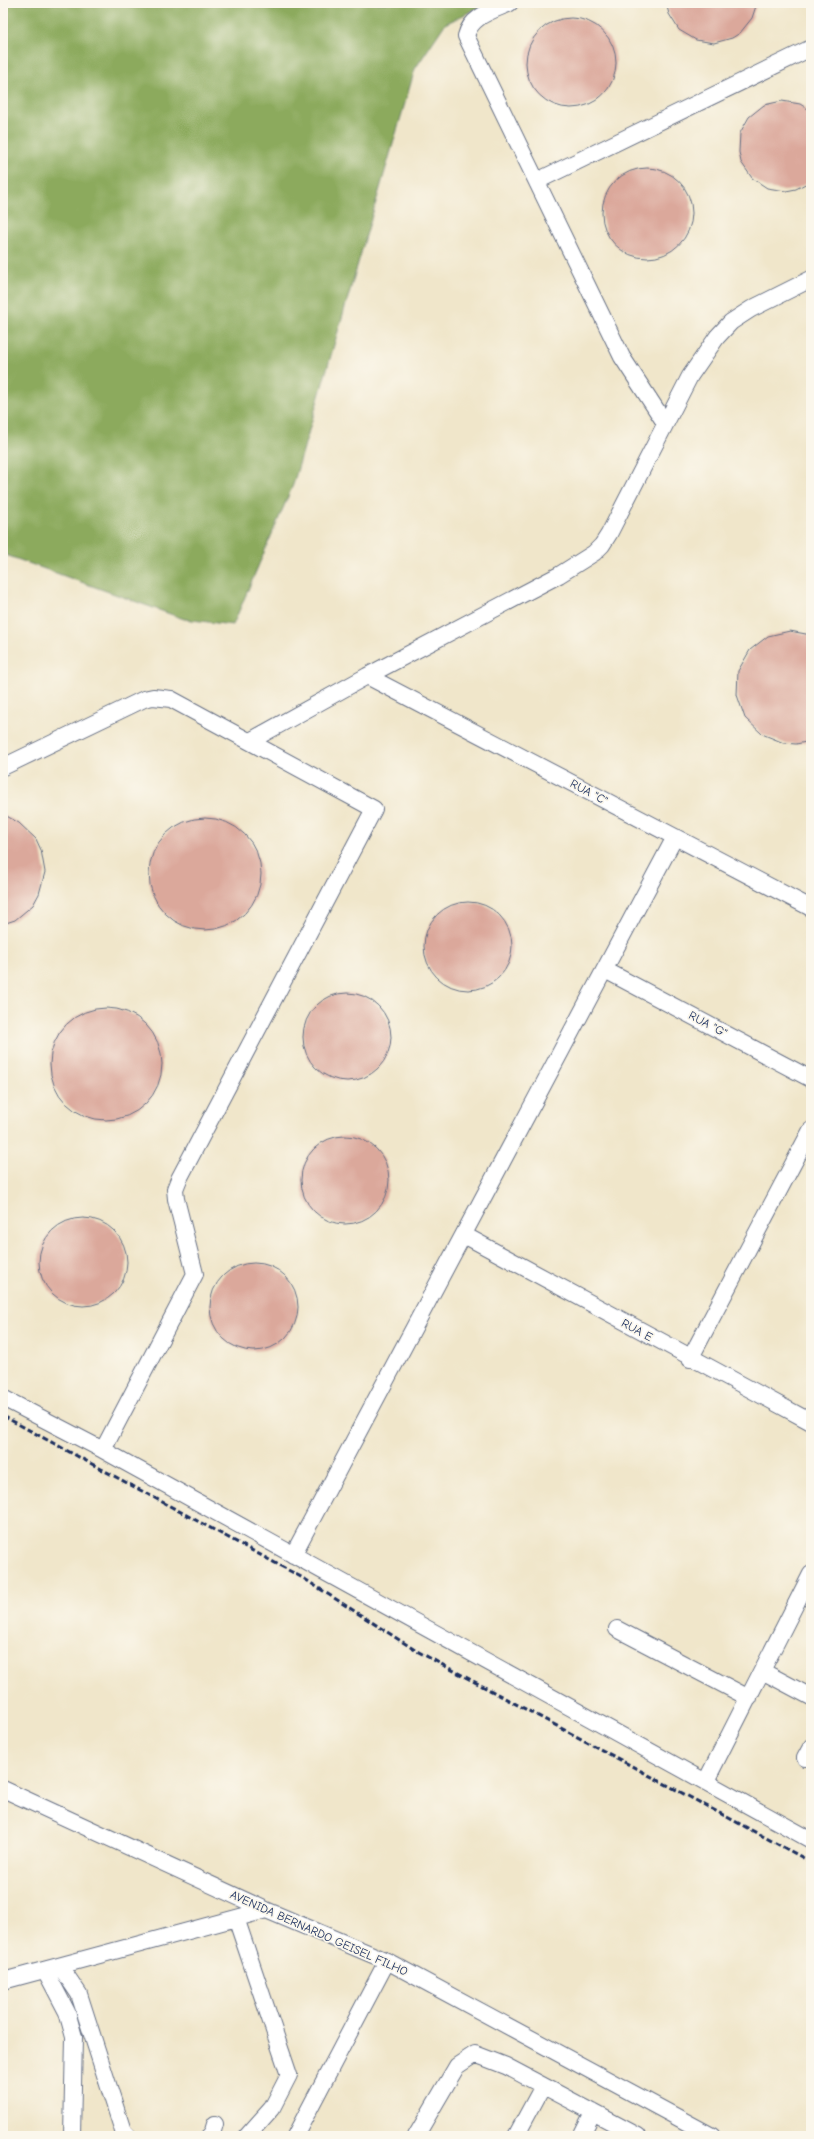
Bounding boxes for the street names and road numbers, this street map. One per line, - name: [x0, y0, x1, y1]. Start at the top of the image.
- street label: RUA "C": [568, 776, 610, 808]
- street label: RUA "G": [686, 1008, 730, 1040]
- street label: RUA E: [619, 1316, 655, 1344]
- street label: AVENIDA BERNARDO GEISEL FILHO: [228, 1887, 410, 1979]

